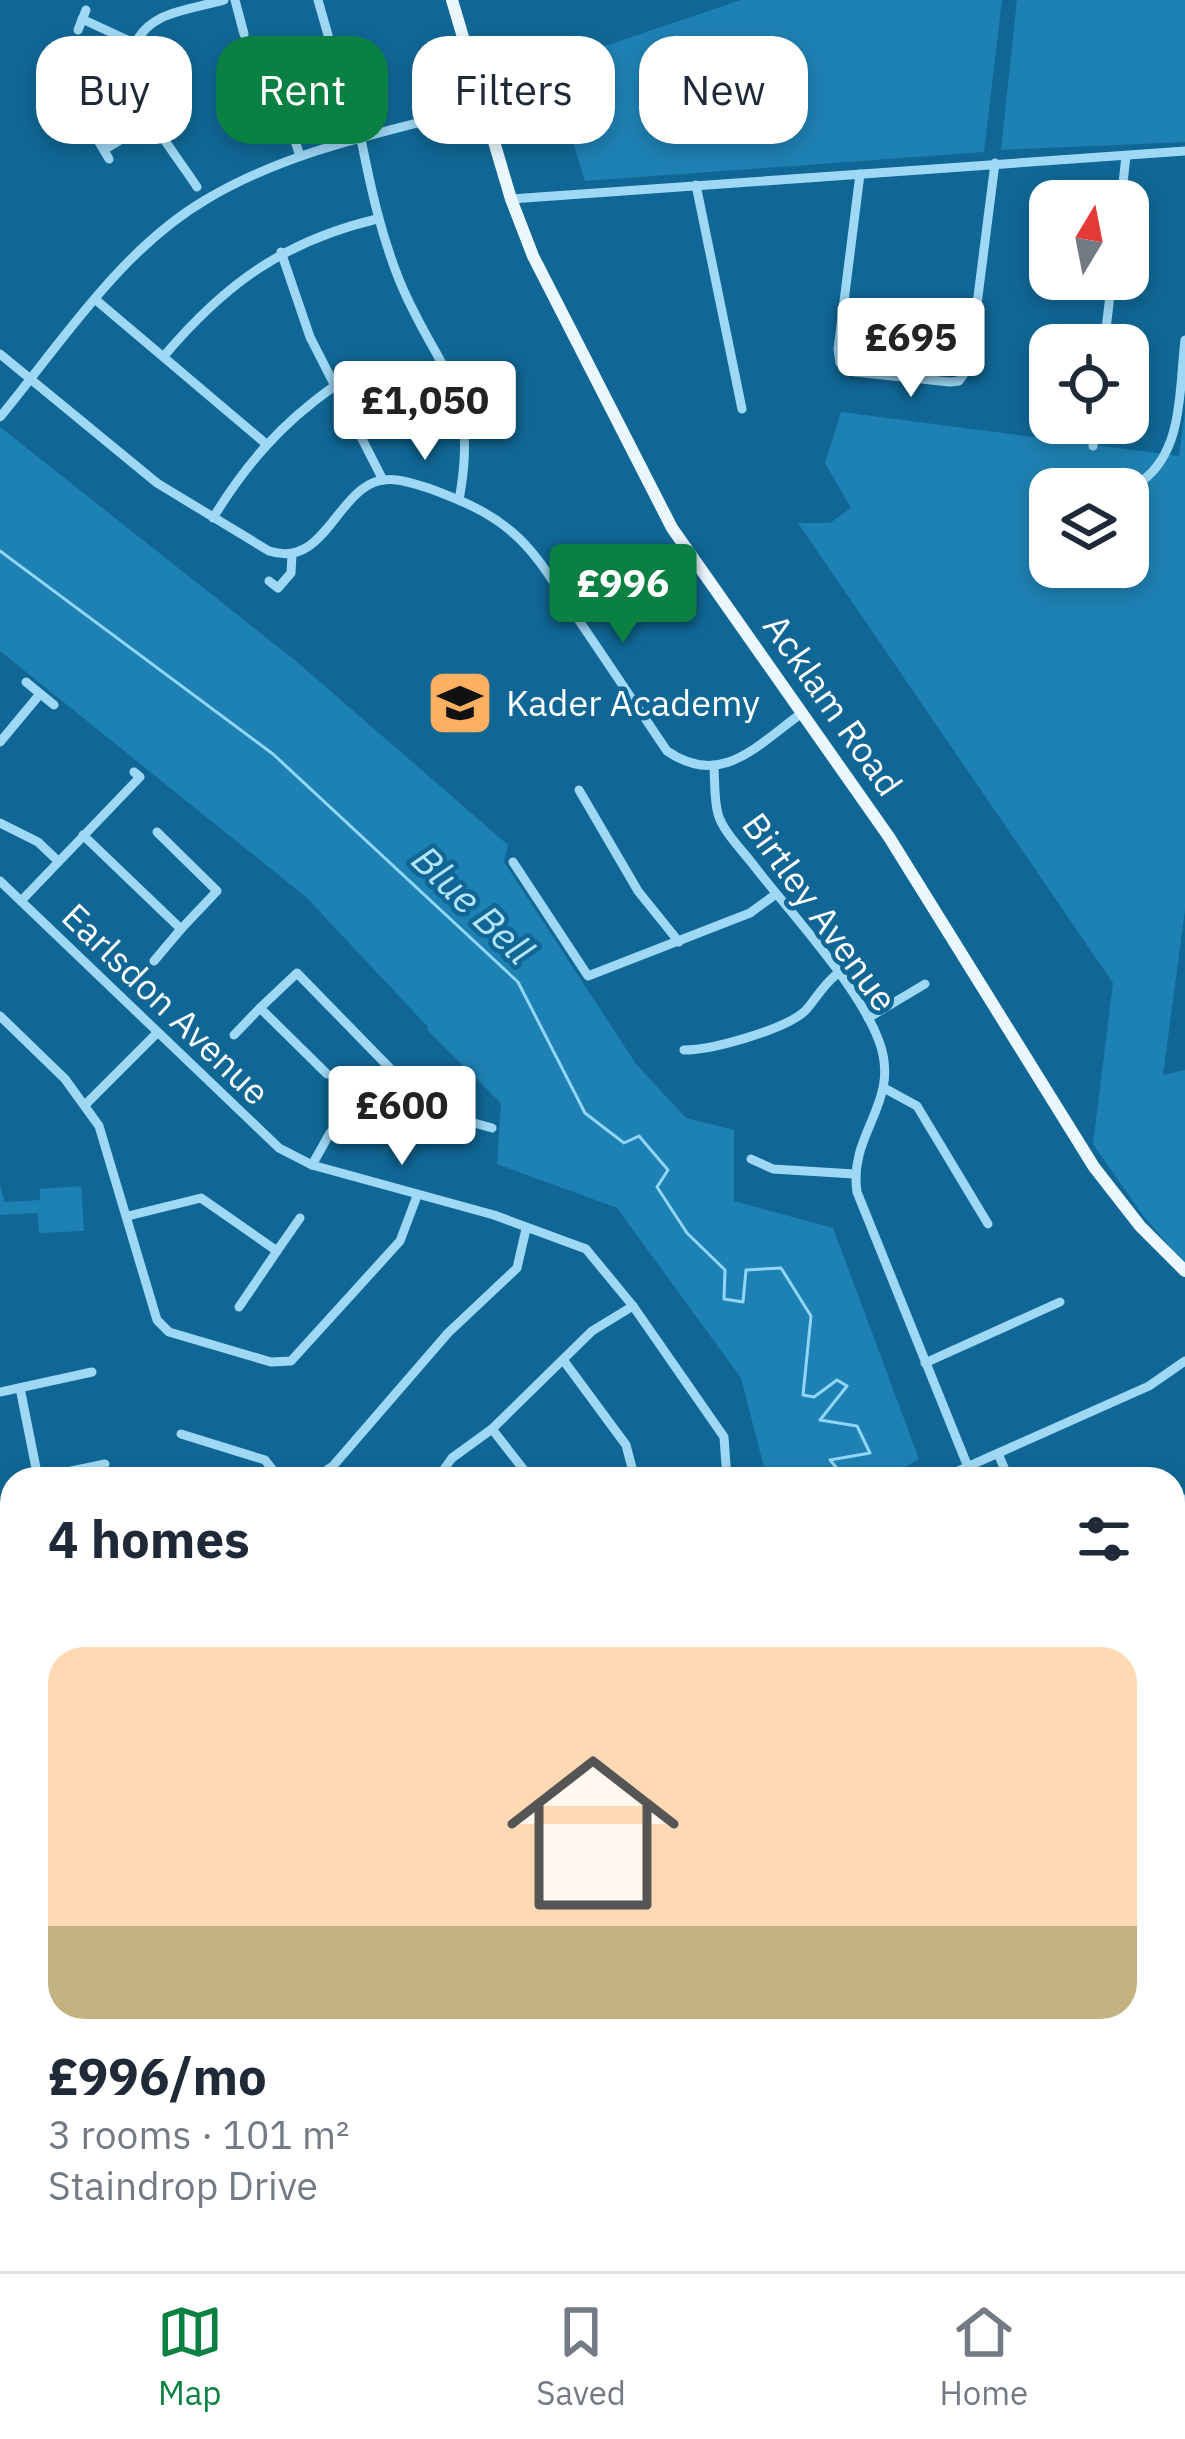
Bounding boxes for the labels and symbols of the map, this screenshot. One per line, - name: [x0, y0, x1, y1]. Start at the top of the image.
- north arrow: [1029, 180, 1149, 300]
- pin: £695: [840, 298, 982, 400]
- pin: £1,050: [327, 361, 523, 463]
- pin: £996: [552, 544, 694, 646]
- street label: Acklam Road: [753, 604, 913, 805]
- school or university icon: Kader Academy: [425, 668, 495, 738]
- place label: Kader Academy: [506, 679, 760, 726]
- street label: Birtley Avenue: [732, 803, 908, 1020]
- water label: Blue Bell: [402, 834, 546, 976]
- street label: Earlsdon Avenue: [53, 893, 280, 1115]
- pin: £600: [331, 1066, 473, 1168]

